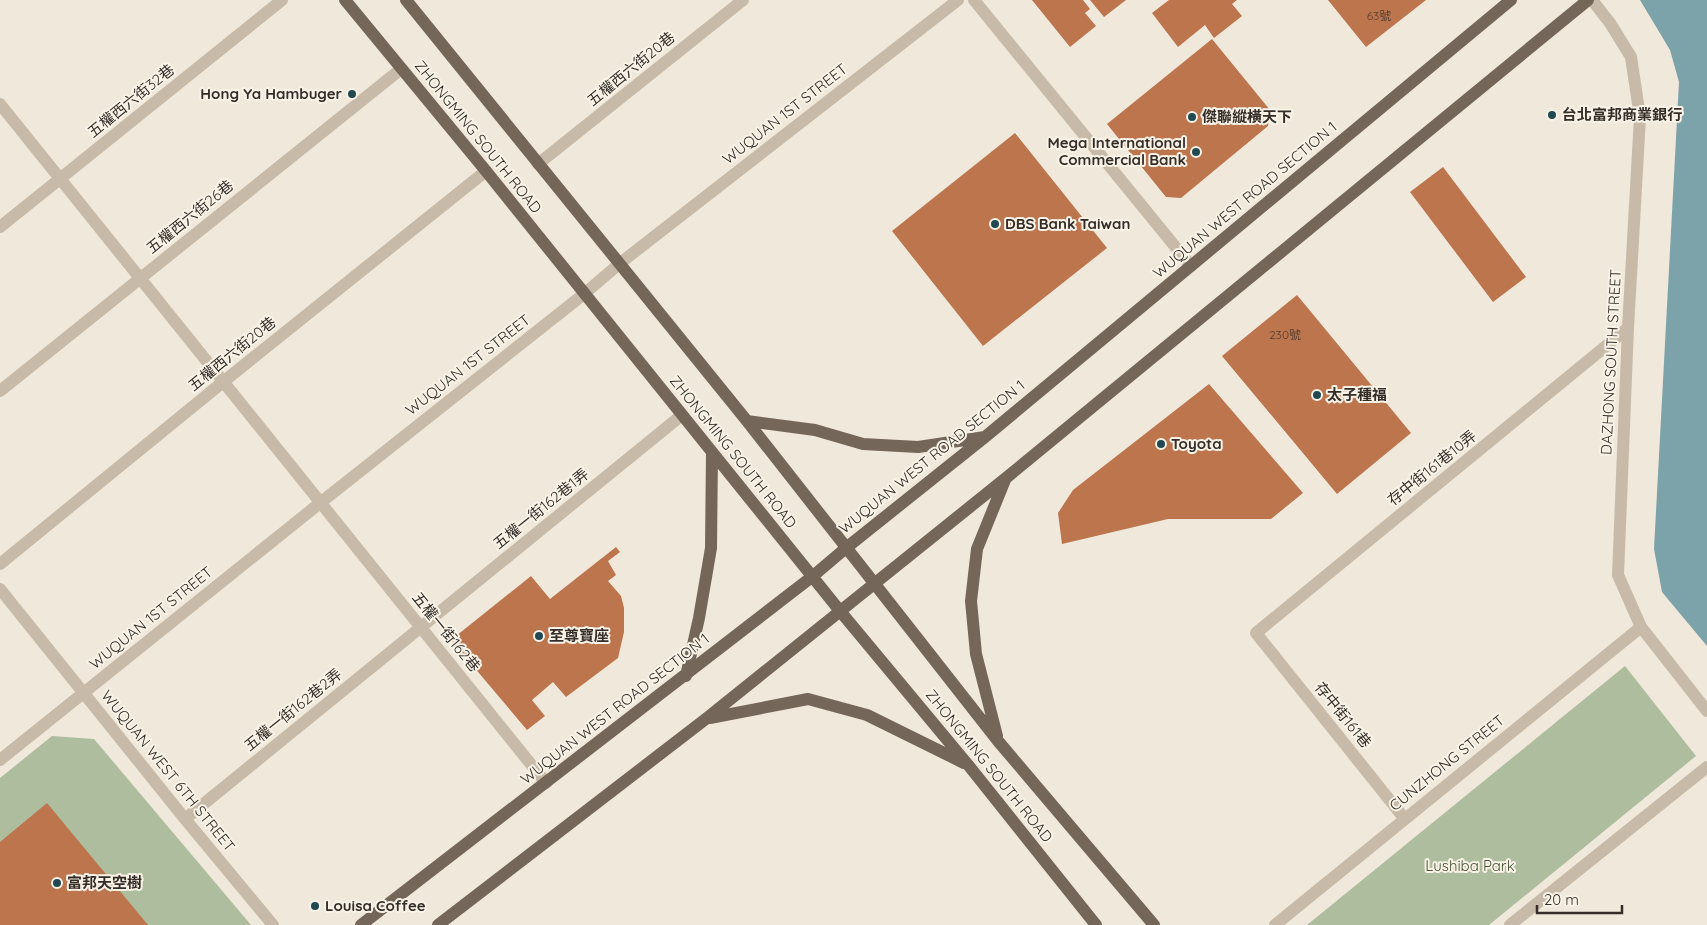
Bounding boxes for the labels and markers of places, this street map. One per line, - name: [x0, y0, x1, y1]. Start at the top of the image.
- place label: Hong Ya Hambuger: [200, 84, 342, 103]
- marker: Hong Ya Hambuger: [346, 88, 358, 100]
- place label: 台北富邦商業銀行: [1562, 105, 1682, 124]
- place label: 傑聯縱橫天下: [1202, 107, 1292, 126]
- marker: 台北富邦商業銀行: [1546, 109, 1558, 121]
- marker: 傑聯縱橫天下: [1186, 111, 1198, 123]
- place label: Mega International Commercial Bank: [1048, 133, 1186, 169]
- marker: Mega International Commercial Bank: [1190, 146, 1202, 158]
- place label: DBS Bank Taiwan: [1005, 214, 1130, 233]
- marker: DBS Bank Taiwan: [989, 218, 1001, 230]
- place label: 太子種福: [1327, 385, 1387, 404]
- marker: 太子種福: [1311, 389, 1323, 401]
- place label: Toyota: [1171, 434, 1222, 453]
- marker: Toyota: [1155, 438, 1167, 450]
- place label: 至尊寶座: [549, 626, 609, 645]
- marker: 至尊寶座: [533, 630, 545, 642]
- place label: 富邦天空樹: [67, 873, 142, 892]
- marker: 富邦天空樹: [51, 877, 63, 889]
- place label: Louisa Coffee: [325, 896, 426, 915]
- marker: Louisa Coffee: [309, 900, 321, 912]

